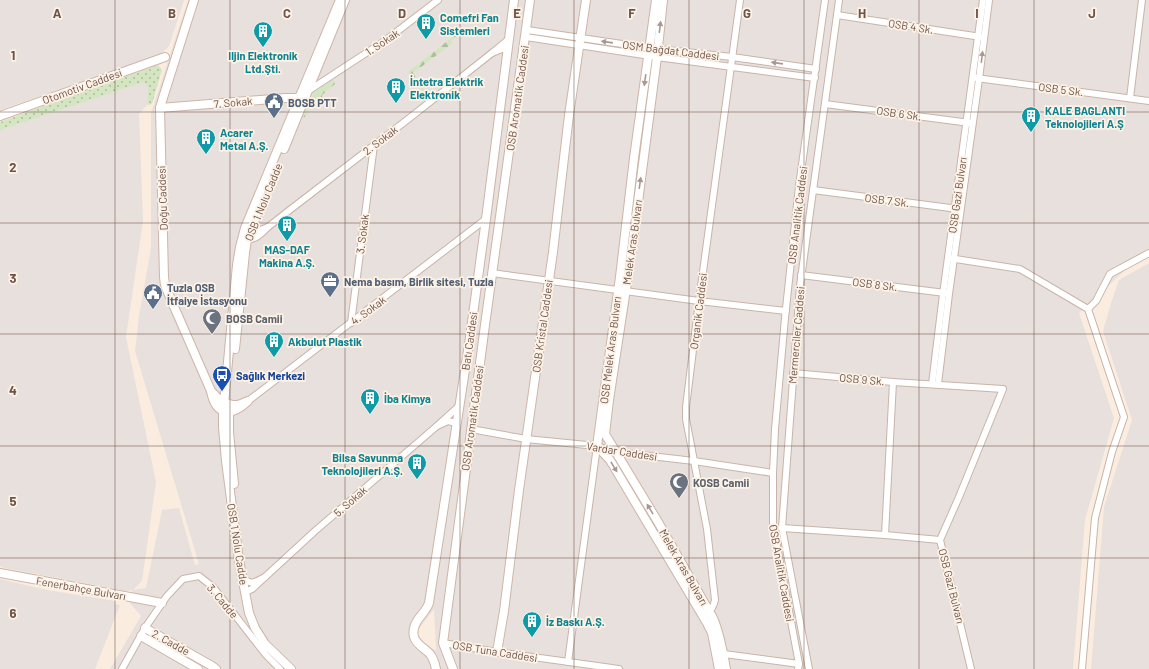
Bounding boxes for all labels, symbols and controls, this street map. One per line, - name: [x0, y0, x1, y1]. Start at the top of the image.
- text: A: [53, 5, 62, 21]
- text: B: [168, 5, 176, 21]
- text: C: [283, 5, 291, 21]
- text: D: [398, 5, 406, 21]
- text: E: [513, 5, 521, 21]
- text: F: [628, 5, 636, 21]
- text: G: [743, 5, 751, 21]
- text: H: [858, 5, 866, 21]
- text: I: [975, 5, 979, 21]
- text: J: [1088, 5, 1096, 21]
- place label: Comefri Fan Sistemleri: [440, 11, 499, 37]
- building icon: Comefri Fan Sistemleri: [415, 12, 437, 40]
- street label: OSB 4 Sk.: [887, 16, 935, 36]
- building icon: Iljin Elektronik Ltd.Şti.: [252, 20, 274, 48]
- one-way arrow: [657, 21, 663, 33]
- street label: 1. Sokak: [363, 26, 402, 58]
- street label: OSM Bağdat Caddesi: [622, 38, 720, 62]
- one-way arrow: [601, 39, 613, 45]
- street label: OSB Aromatik Caddesi: [503, 44, 531, 152]
- text: 1: [11, 47, 15, 63]
- place label: Iljin Elektronik Ltd.Şti.: [228, 49, 298, 75]
- one-way arrow: [979, 51, 985, 63]
- one-way arrow: [771, 60, 783, 66]
- street label: Otomotiv Caddesi: [40, 65, 124, 106]
- one-way arrow: [642, 74, 648, 86]
- place label: İntetra Elektrik Elektronik: [410, 75, 483, 101]
- building icon: İntetra Elektrik Elektronik: [385, 76, 407, 104]
- street label: OSB 5 Sk.: [1038, 80, 1084, 98]
- public building icon: BOSB PTT: [263, 91, 285, 119]
- street label: 7. Sokak: [213, 94, 253, 110]
- place label: BOSB PTT: [288, 96, 337, 109]
- street label: OSB 6 Sk.: [876, 103, 922, 123]
- place label: KALE BAGLANTI Teknolojileri A.Ş: [1045, 104, 1125, 130]
- building icon: KALE BAGLANTI Teknolojileri A.Ş: [1020, 105, 1042, 133]
- street label: 2. Sokak: [360, 122, 400, 157]
- place label: Acarer Metal A.Ş.: [220, 126, 268, 152]
- building icon: Acarer Metal A.Ş.: [195, 127, 217, 155]
- street label: OSB Gazi Bulvarı: [945, 156, 969, 234]
- text: 2: [9, 159, 17, 175]
- street label: OSB 1 Nolu Cadde: [242, 161, 285, 243]
- street label: Doğu Caddesi: [154, 165, 170, 231]
- street label: OSB Analitik Caddesi: [785, 165, 809, 265]
- one-way arrow: [637, 177, 643, 189]
- street label: OSB 7 Sk.: [864, 191, 910, 209]
- street label: Melek Aras Bulvarı: [620, 199, 644, 285]
- street label: 3. Sokak: [353, 213, 371, 255]
- building icon: MAS-DAF Makina A.Ş.: [276, 214, 298, 242]
- place label: MAS-DAF Makina A.Ş.: [259, 243, 315, 269]
- text: 3: [9, 270, 17, 286]
- office icon: Nema basım, Birlik sitesi, Tuzla: [319, 270, 341, 298]
- street label: Organik Caddesi: [687, 272, 709, 350]
- place label: Nema basım, Birlik sitesi, Tuzla: [344, 275, 494, 288]
- street label: OSB 8 Sk.: [852, 275, 898, 293]
- street label: OSB Kristal Caddesi: [529, 279, 555, 373]
- place label: Tuzla OSB İtfaiye İstasyonu: [167, 281, 247, 307]
- public building icon: Tuzla OSB İtfaiye İstasyonu: [142, 282, 164, 310]
- street label: Mermerciler Caddesi: [785, 286, 807, 384]
- street label: 4. Sokak: [348, 292, 388, 327]
- street label: OSB Melek Aras Bulvarı: [597, 296, 623, 404]
- mosque icon: BOSB Camii: [201, 307, 223, 335]
- street label: Batı Caddesi: [458, 311, 480, 371]
- place label: BOSB Camii: [226, 312, 283, 325]
- building icon: Akbulut Plastik: [263, 330, 285, 358]
- place label: Akbulut Plastik: [288, 335, 362, 348]
- bus stop icon: Sağlık Merkezi: [211, 364, 233, 392]
- street label: OSB Aromatik Caddesi: [458, 364, 486, 472]
- place label: Sağlık Merkezi: [236, 369, 305, 382]
- street label: OSB 9 Sk.: [839, 371, 885, 387]
- text: 4: [9, 382, 17, 398]
- building icon: İba Kimya: [359, 387, 381, 415]
- place label: İba Kimya: [384, 392, 431, 405]
- street label: Vardar Caddesi: [586, 439, 658, 463]
- place label: Bilsa Savunma Teknolojileri A.Ş.: [321, 451, 403, 477]
- building icon: Bilsa Savunma Teknolojileri A.Ş.: [406, 452, 428, 480]
- one-way arrow: [611, 461, 618, 473]
- mosque icon: KOSB Camii: [668, 471, 690, 499]
- place label: KOSB Camii: [693, 476, 749, 489]
- street label: 5. Sokak: [331, 483, 370, 519]
- text: 5: [9, 493, 17, 509]
- street label: OSB 1 Nolu Cadde: [225, 502, 251, 586]
- one-way arrow: [647, 503, 654, 515]
- street label: OSB Analitik Caddesi: [767, 523, 797, 623]
- street label: Melek Aras Bulvarı: [657, 527, 711, 607]
- street label: OSB Gazi Bulvarı: [936, 547, 968, 625]
- street label: Fenerbahçe Bulvarı: [35, 574, 127, 602]
- street label: 3. Cadde: [205, 581, 241, 621]
- text: 6: [10, 605, 17, 621]
- building icon: İz Baskı A.Ş.: [521, 610, 543, 638]
- place label: İz Baskı A.Ş.: [546, 615, 605, 628]
- street label: 2. Cadde: [150, 626, 192, 658]
- street label: OSB Tuna Caddesi: [452, 638, 539, 664]

